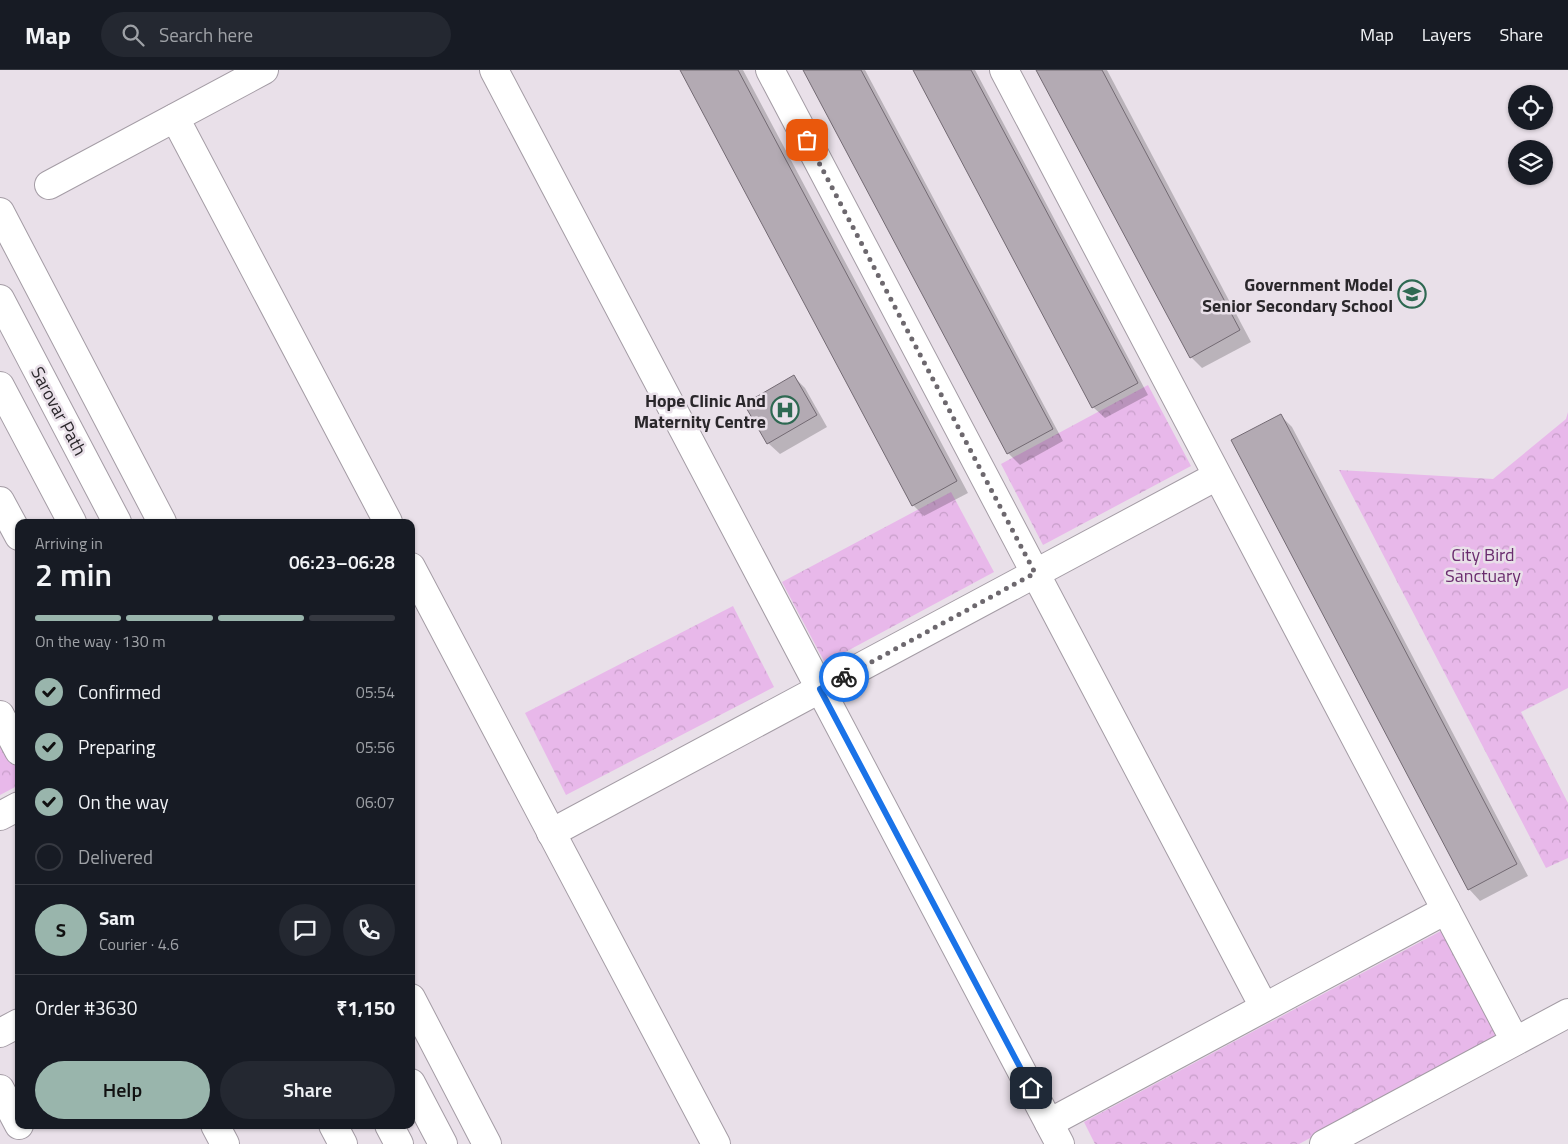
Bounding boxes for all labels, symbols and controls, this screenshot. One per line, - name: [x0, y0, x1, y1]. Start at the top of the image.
- search box: [101, 12, 451, 57]
- text: Map: [25, 17, 71, 53]
- text: Search here: [159, 20, 253, 49]
- icon: search: [119, 21, 147, 49]
- text: Map: [1360, 21, 1394, 48]
- text: Layers: [1422, 21, 1471, 48]
- text: Share: [1499, 21, 1543, 48]
- map controls: [1508, 85, 1553, 185]
- button: locate: [1508, 85, 1553, 130]
- pin: [786, 119, 828, 161]
- icon: bag: [793, 126, 821, 154]
- button: layers: [1508, 140, 1553, 185]
- place label: Government Model Senior Secondary School: [1202, 271, 1393, 319]
- school or university icon: Government Model Senior Secondary School: [1397, 279, 1427, 309]
- street label: Sarovar Path: [24, 362, 94, 460]
- place label: Hope Clinic And Maternity Centre: [634, 387, 766, 435]
- hospital icon: Hope Clinic And Maternity Centre: [770, 395, 800, 425]
- text: Arriving in: [35, 531, 103, 555]
- park label: City Bird Sanctuary: [1445, 541, 1521, 589]
- text: 06:23–06:28: [289, 547, 395, 576]
- text: 2 min: [35, 550, 112, 598]
- text: On the way · 130 m: [35, 629, 166, 653]
- courier: [819, 652, 869, 702]
- icon: bike: [830, 663, 858, 691]
- text: Confirmed: [78, 677, 161, 706]
- icon: check: [35, 678, 63, 706]
- text: 05:54: [356, 680, 395, 704]
- text: Preparing: [78, 732, 155, 761]
- icon: check: [35, 733, 63, 761]
- text: 05:56: [356, 735, 395, 759]
- text: On the way: [78, 787, 169, 816]
- icon: check: [35, 788, 63, 816]
- text: 06:07: [356, 790, 395, 814]
- text: Delivered: [78, 842, 153, 871]
- text: Sam: [99, 903, 135, 932]
- button: chat: [279, 904, 331, 956]
- button: phone: [343, 904, 395, 956]
- text: S: [56, 915, 66, 944]
- text: Courier · 4.6: [99, 932, 179, 956]
- text: Order #3630: [35, 993, 137, 1022]
- text: ₹1,150: [337, 993, 395, 1022]
- button: Help: [35, 1061, 210, 1119]
- button: Share: [220, 1061, 395, 1119]
- pin: [1010, 1067, 1052, 1109]
- icon: home: [1017, 1074, 1045, 1102]

